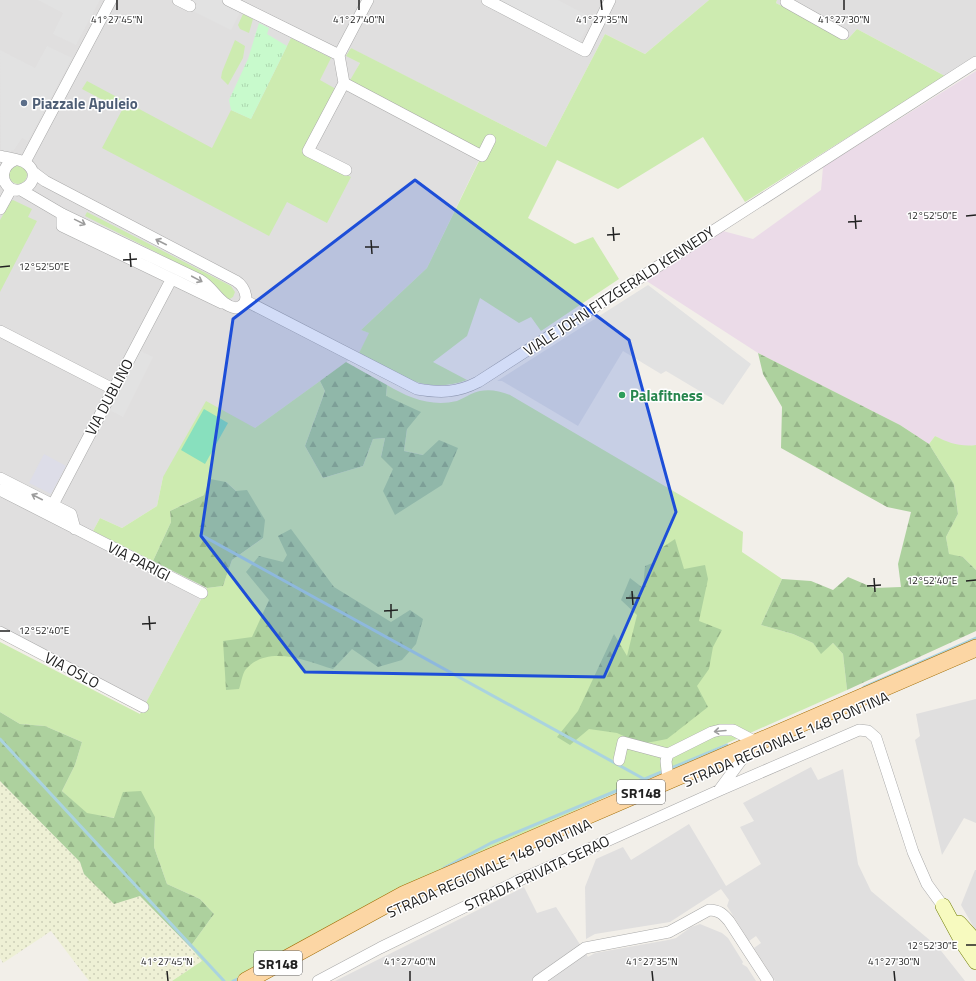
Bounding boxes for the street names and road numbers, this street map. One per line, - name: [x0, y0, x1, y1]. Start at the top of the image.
- street label: VIALE JOHN FITZGERALD KENNEDY: [519, 220, 719, 362]
- street label: VIA DUBLINO: [79, 354, 139, 440]
- street label: VIA PARIGI: [104, 535, 174, 587]
- street label: VIA OSLO: [40, 646, 104, 694]
- street label: STRADA REGIONALE 148 PONTINA: [679, 685, 893, 793]
- road number: SR148: [617, 780, 665, 804]
- street label: STRADA REGIONALE 148 PONTINA: [383, 812, 595, 924]
- street label: STRADA PRIVATA SERAO: [461, 829, 613, 917]
- road number: SR148: [254, 951, 302, 975]

